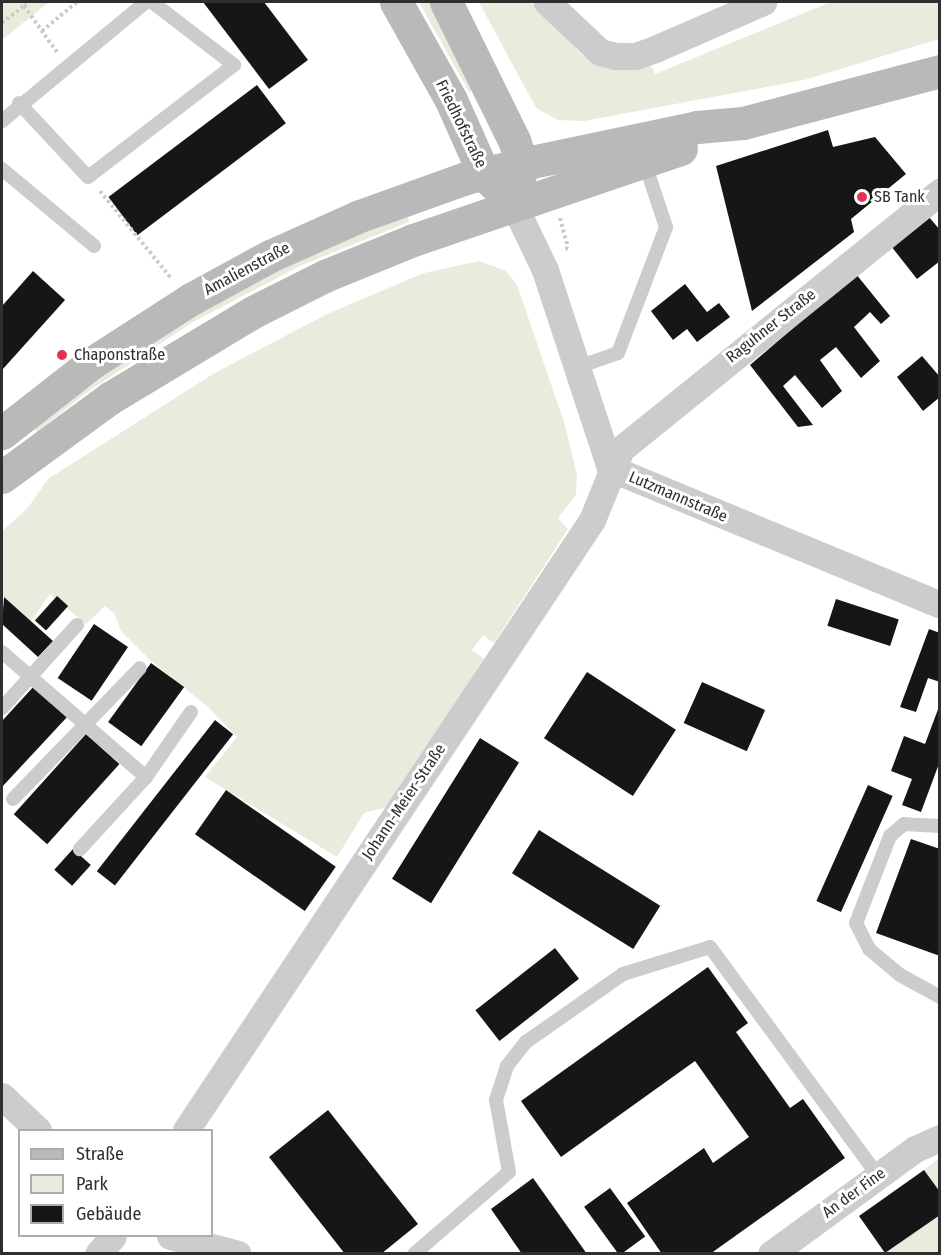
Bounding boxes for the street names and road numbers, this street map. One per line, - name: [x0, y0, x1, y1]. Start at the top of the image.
- street label: Friedhofstraße: [431, 77, 491, 171]
- street label: Amalienstraße: [201, 238, 293, 300]
- street label: Raguhner Straße: [722, 285, 820, 367]
- street label: Lutzmannstraße: [626, 468, 730, 526]
- street label: Johann-Meier-Straße: [358, 740, 450, 864]
- street label: An der Fine: [819, 1164, 889, 1222]

